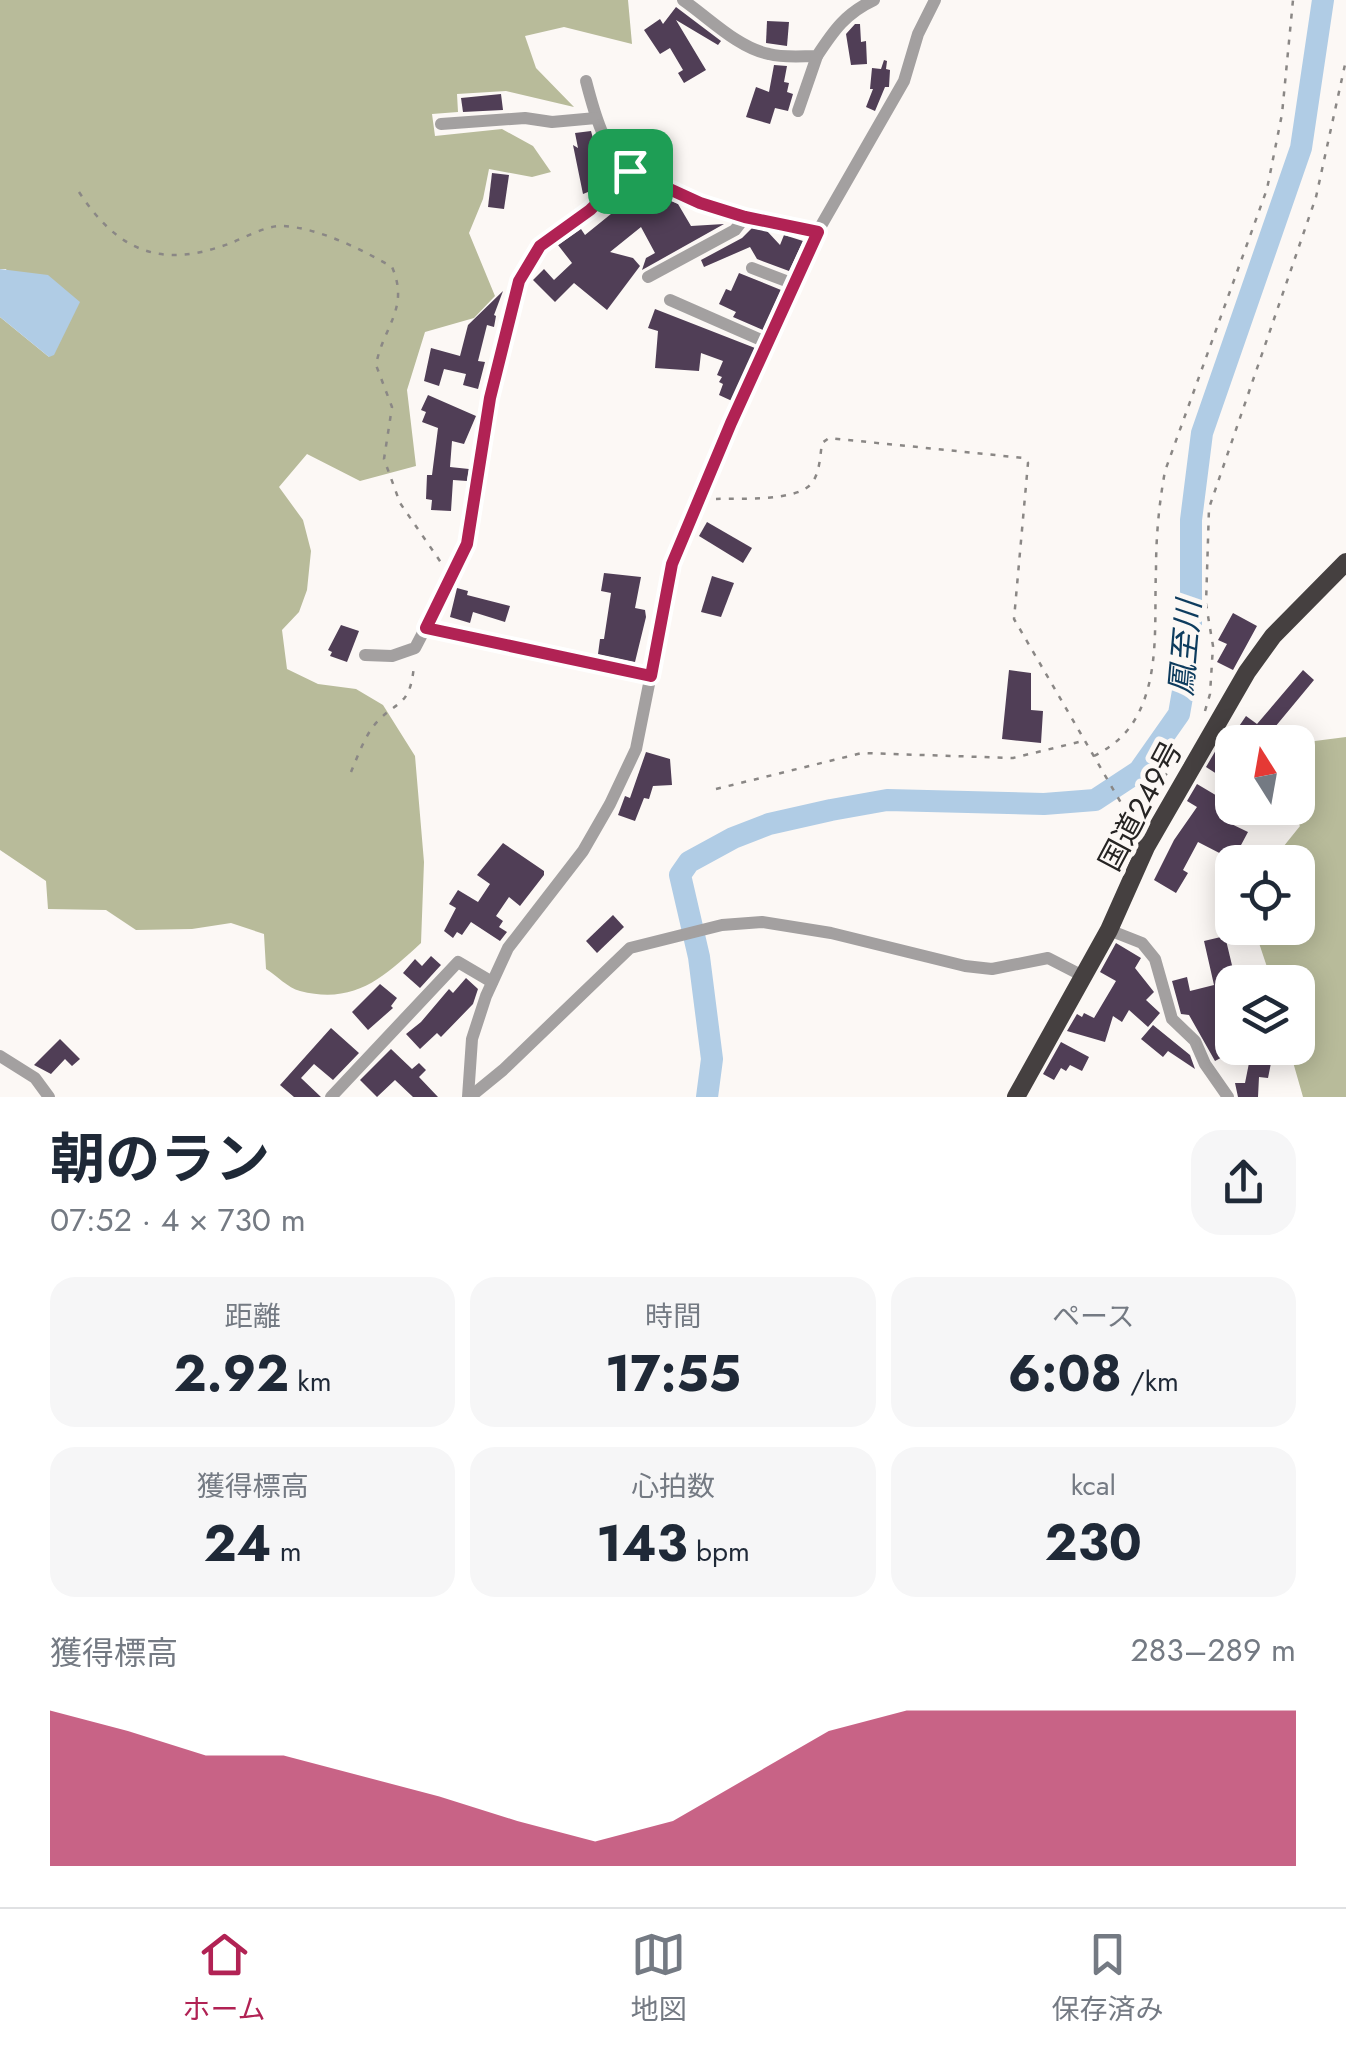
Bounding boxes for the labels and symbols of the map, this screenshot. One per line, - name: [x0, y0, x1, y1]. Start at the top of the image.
- pin: [588, 129, 673, 214]
- water label: 鳳至川: [1158, 595, 1212, 698]
- north arrow: [1215, 725, 1315, 825]
- street label: 国道249号: [1088, 733, 1193, 878]

